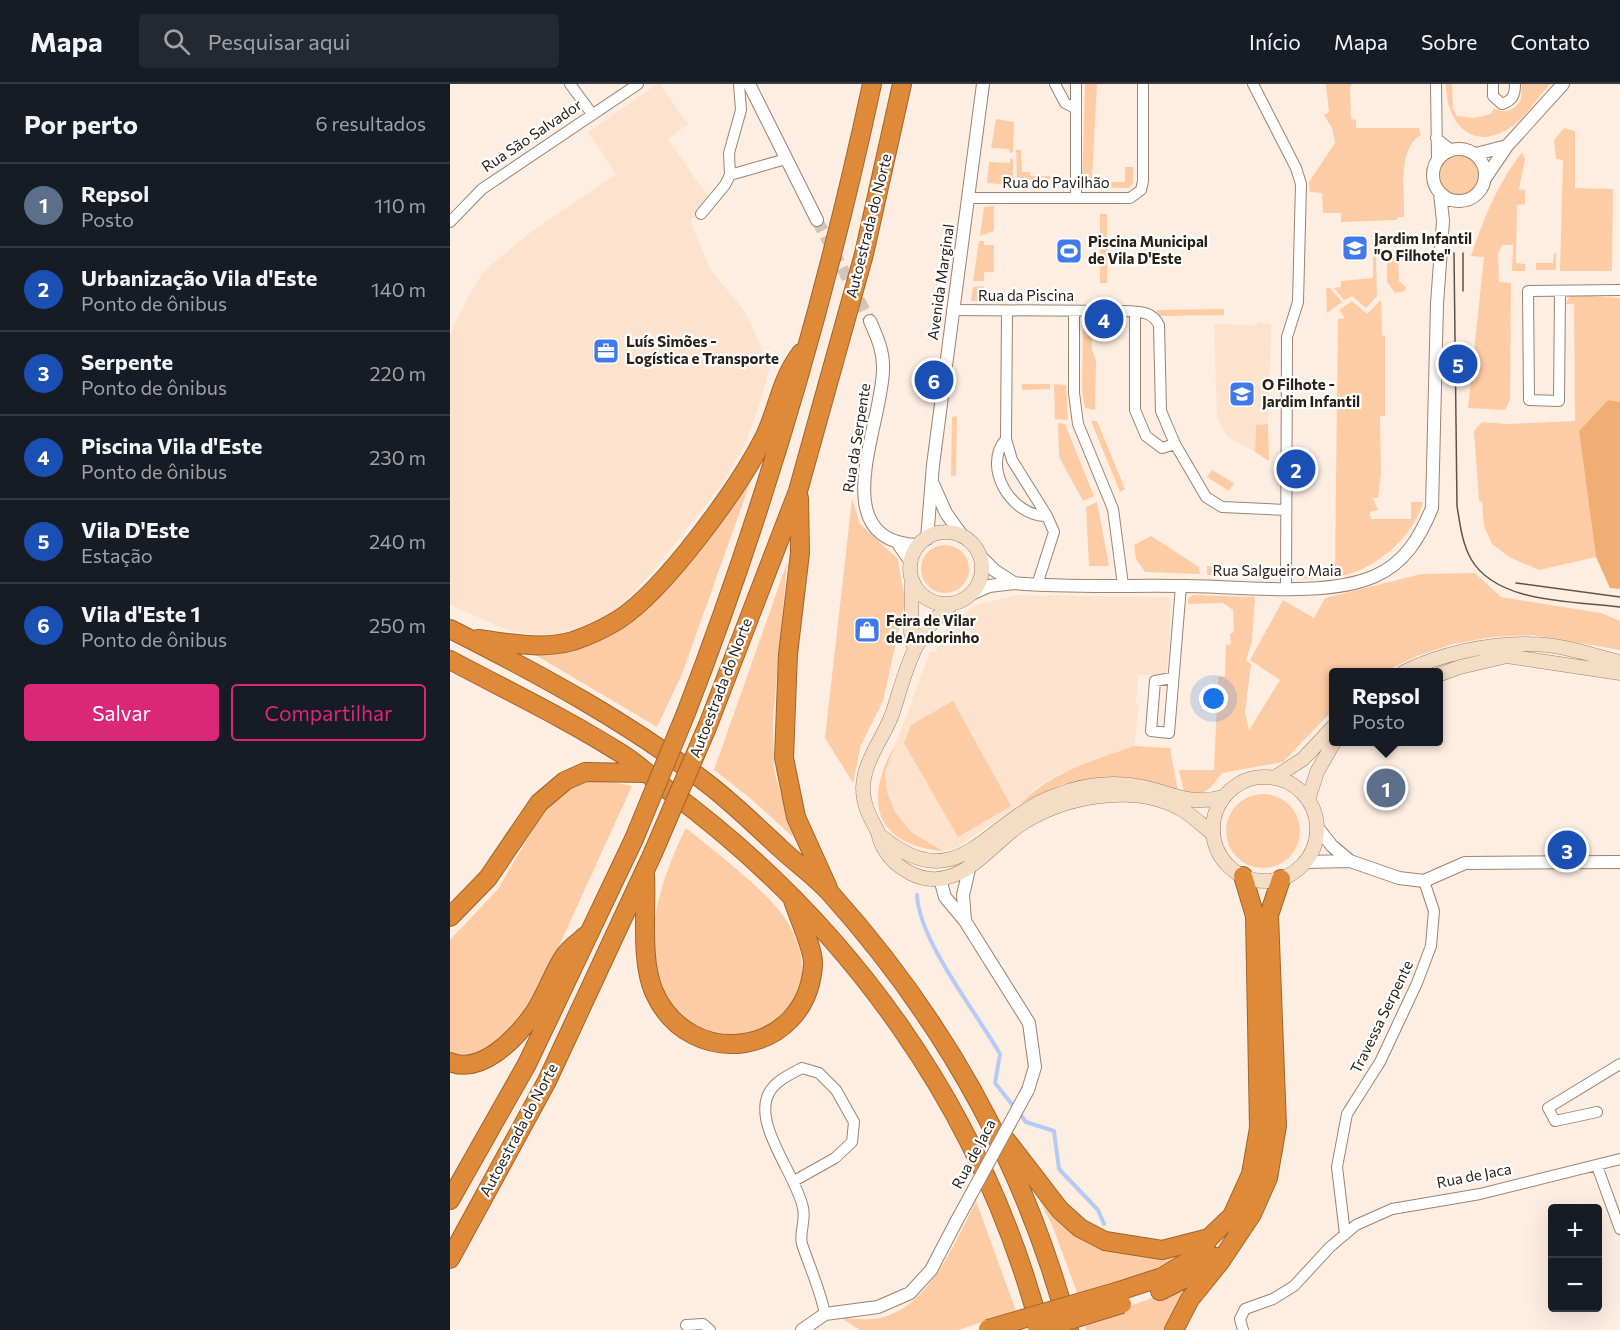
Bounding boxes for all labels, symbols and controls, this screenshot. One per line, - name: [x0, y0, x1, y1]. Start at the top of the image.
- search box: [139, 14, 559, 68]
- text: Mapa: [30, 24, 103, 58]
- icon: search: [160, 25, 193, 58]
- text: Pesquisar aqui: [208, 28, 350, 55]
- text: Início: [1249, 29, 1301, 54]
- text: Mapa: [1334, 29, 1388, 54]
- text: Sobre: [1421, 29, 1477, 54]
- text: Contato: [1510, 29, 1590, 54]
- street label: Rua São Salvador: [478, 95, 585, 175]
- text: Por perto: [24, 108, 138, 139]
- text: 6 resultados: [315, 111, 426, 135]
- street label: Autoestrada do Norte: [841, 152, 895, 300]
- street label: Rua do Pavilhão: [1002, 173, 1110, 191]
- text: Repsol: [81, 180, 149, 207]
- text: 1: [39, 193, 48, 217]
- text: 110 m: [375, 193, 426, 217]
- text: Posto: [81, 207, 134, 231]
- street label: Avenida Marginal: [923, 223, 957, 341]
- place label: Jardim Infantil "O Filhote": [1374, 229, 1472, 264]
- place label: Piscina Municipal de Vila D'Este: [1088, 232, 1208, 267]
- school or university icon: Jardim Infantil "O Filhote": [1340, 233, 1370, 263]
- sports icon: Piscina Municipal de Vila D'Este: [1054, 236, 1084, 266]
- text: Urbanização Vila d'Este: [81, 264, 317, 291]
- text: 2: [38, 277, 49, 301]
- text: 140 m: [371, 277, 426, 301]
- street label: Rua da Piscina: [978, 286, 1074, 304]
- text: Ponto de ônibus: [81, 291, 227, 315]
- pin: 4: [1084, 296, 1124, 342]
- place label: Luís Simões - Logística e Transporte: [626, 332, 779, 367]
- office icon: Luís Simões - Logística e Transporte: [591, 336, 621, 366]
- pin: 5: [1438, 342, 1478, 386]
- text: Serpente: [81, 348, 173, 375]
- pin: 6: [914, 358, 954, 402]
- text: 3: [38, 361, 49, 385]
- text: 220 m: [370, 361, 426, 385]
- text: Ponto de ônibus: [81, 375, 227, 399]
- place label: O Filhote - Jardim Infantil: [1262, 375, 1360, 410]
- school or university icon: O Filhote - Jardim Infantil: [1227, 379, 1257, 409]
- street label: Rua da Serpente: [838, 382, 874, 494]
- text: Piscina Vila d'Este: [81, 432, 262, 459]
- text: 4: [37, 445, 50, 469]
- text: 230 m: [369, 445, 426, 469]
- pin: 2: [1276, 446, 1316, 492]
- text: Ponto de ônibus: [81, 459, 227, 483]
- text: Vila D'Este: [81, 516, 190, 543]
- text: 5: [38, 529, 49, 553]
- text: 240 m: [369, 529, 426, 553]
- text: Estação: [81, 543, 153, 567]
- street label: Rua Salgueiro Maia: [1212, 561, 1342, 579]
- text: Vila d'Este 1: [81, 600, 200, 627]
- place label: Feira de Vilar de Andorinho: [886, 611, 979, 646]
- text: 6: [37, 613, 50, 637]
- text: 250 m: [369, 613, 426, 637]
- street label: Autoestrada do Norte: [685, 615, 755, 760]
- shop icon: Feira de Vilar de Andorinho: [852, 615, 882, 645]
- text: Ponto de ônibus: [81, 627, 227, 651]
- popup: [1329, 668, 1443, 746]
- text: Repsol: [1352, 682, 1420, 709]
- button: Salvar: [24, 684, 219, 741]
- button: Compartilhar: [231, 684, 426, 741]
- your location: [1199, 684, 1228, 713]
- text: Posto: [1352, 709, 1405, 733]
- pin: 1: [1366, 766, 1406, 810]
- pin: 3: [1548, 828, 1586, 873]
- street label: Travessa Serpente: [1346, 957, 1416, 1076]
- street label: Autoestrada do Norte: [475, 1060, 561, 1199]
- street label: Rua de Jaca: [947, 1116, 999, 1191]
- street label: Rua de Jaca: [1435, 1159, 1513, 1191]
- map controls: [1548, 1204, 1602, 1312]
- button: +: [1548, 1204, 1602, 1258]
- button: −: [1548, 1258, 1602, 1312]

